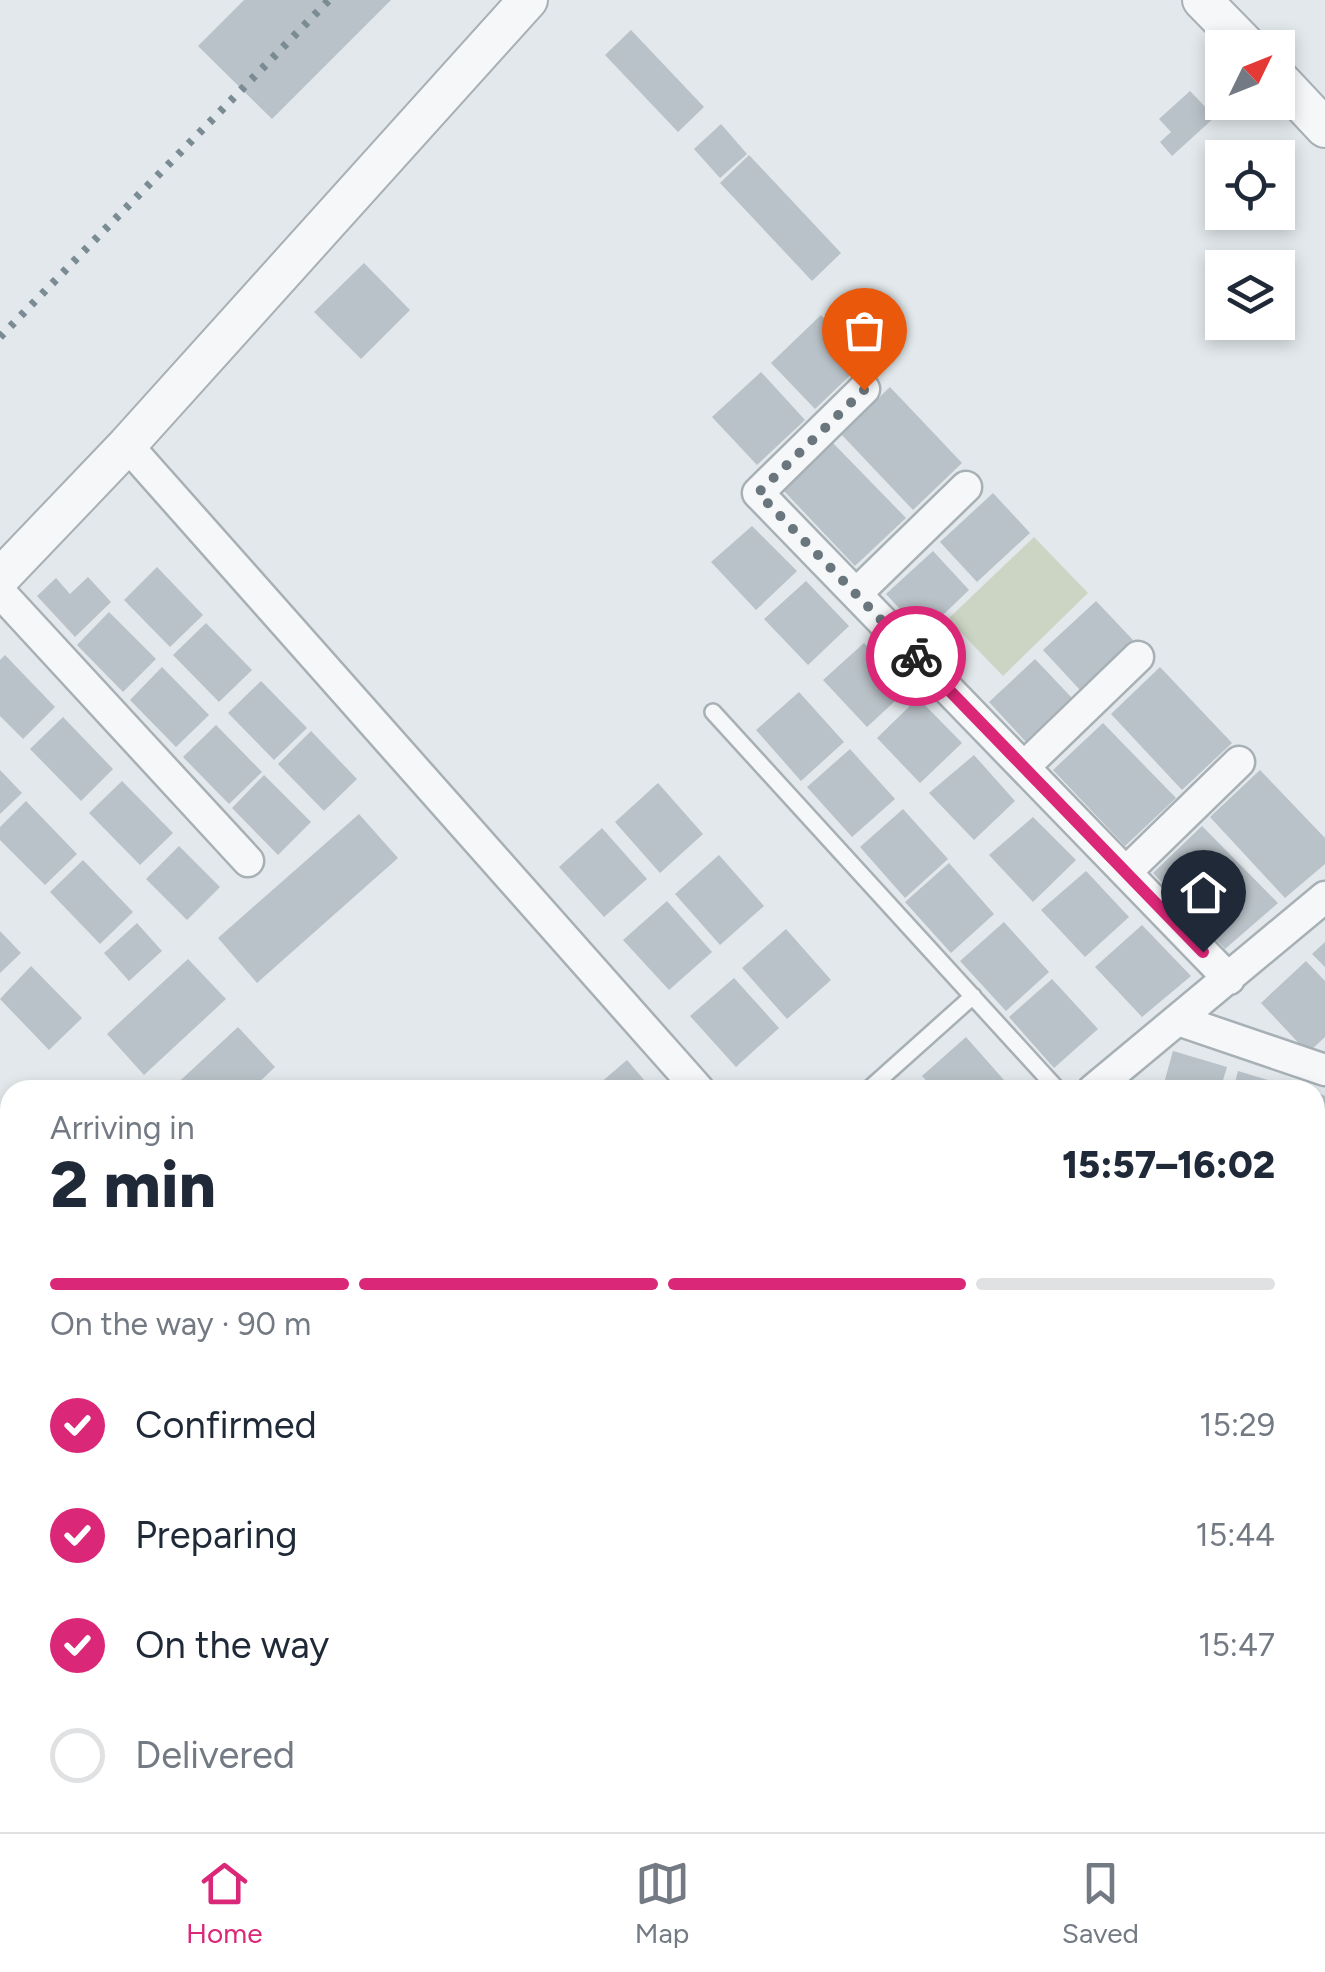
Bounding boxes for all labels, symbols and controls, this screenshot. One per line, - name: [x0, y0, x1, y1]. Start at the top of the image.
- north arrow: [1205, 30, 1295, 120]
- map controls: [1205, 30, 1295, 340]
- button: locate: [1205, 140, 1295, 230]
- button: layers: [1205, 250, 1295, 340]
- pin: [822, 288, 907, 391]
- icon: bag: [837, 303, 892, 358]
- courier: [866, 606, 966, 706]
- icon: bike: [889, 629, 944, 684]
- pin: [1161, 850, 1246, 953]
- icon: home: [1176, 865, 1231, 920]
- text: Arriving in: [50, 1109, 195, 1147]
- text: 15:57–16:02: [1062, 1142, 1275, 1188]
- text: 2 min: [50, 1145, 216, 1223]
- text: On the way · 90 m: [50, 1305, 311, 1343]
- icon: check: [50, 1398, 105, 1453]
- text: Confirmed: [135, 1402, 317, 1448]
- text: 15:29: [1199, 1406, 1275, 1444]
- icon: check: [50, 1508, 105, 1563]
- text: Preparing: [135, 1512, 297, 1558]
- text: 15:44: [1196, 1516, 1275, 1554]
- icon: check: [50, 1618, 105, 1673]
- text: On the way: [135, 1622, 329, 1668]
- text: 15:47: [1198, 1626, 1275, 1664]
- text: Delivered: [135, 1732, 295, 1778]
- tab: Home: [186, 1856, 262, 1950]
- tab: Map: [635, 1856, 690, 1950]
- tab: Saved: [1062, 1856, 1139, 1950]

